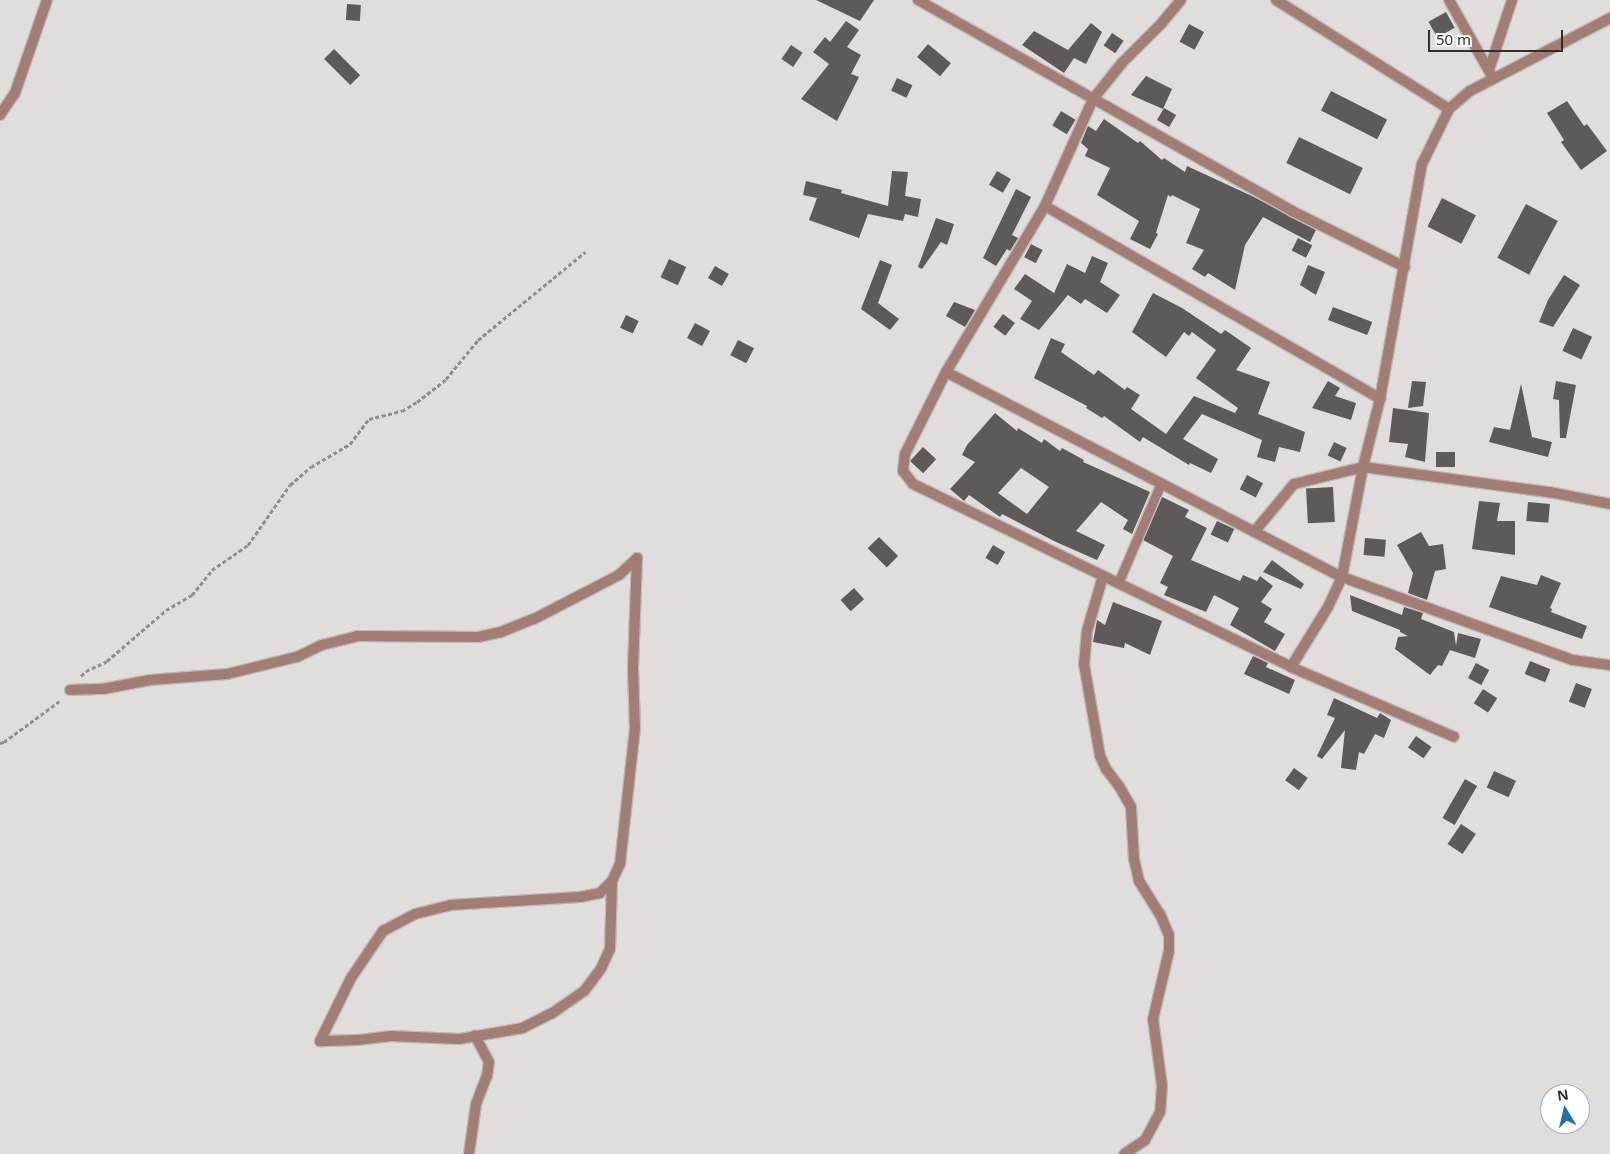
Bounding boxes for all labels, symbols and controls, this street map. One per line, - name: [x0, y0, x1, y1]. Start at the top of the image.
- scale bar: [1430, 20, 1565, 52]
- text: 50 m: [1436, 29, 1471, 49]
- north arrow: [1540, 1084, 1590, 1134]
- text: N: [1556, 1084, 1570, 1105]

